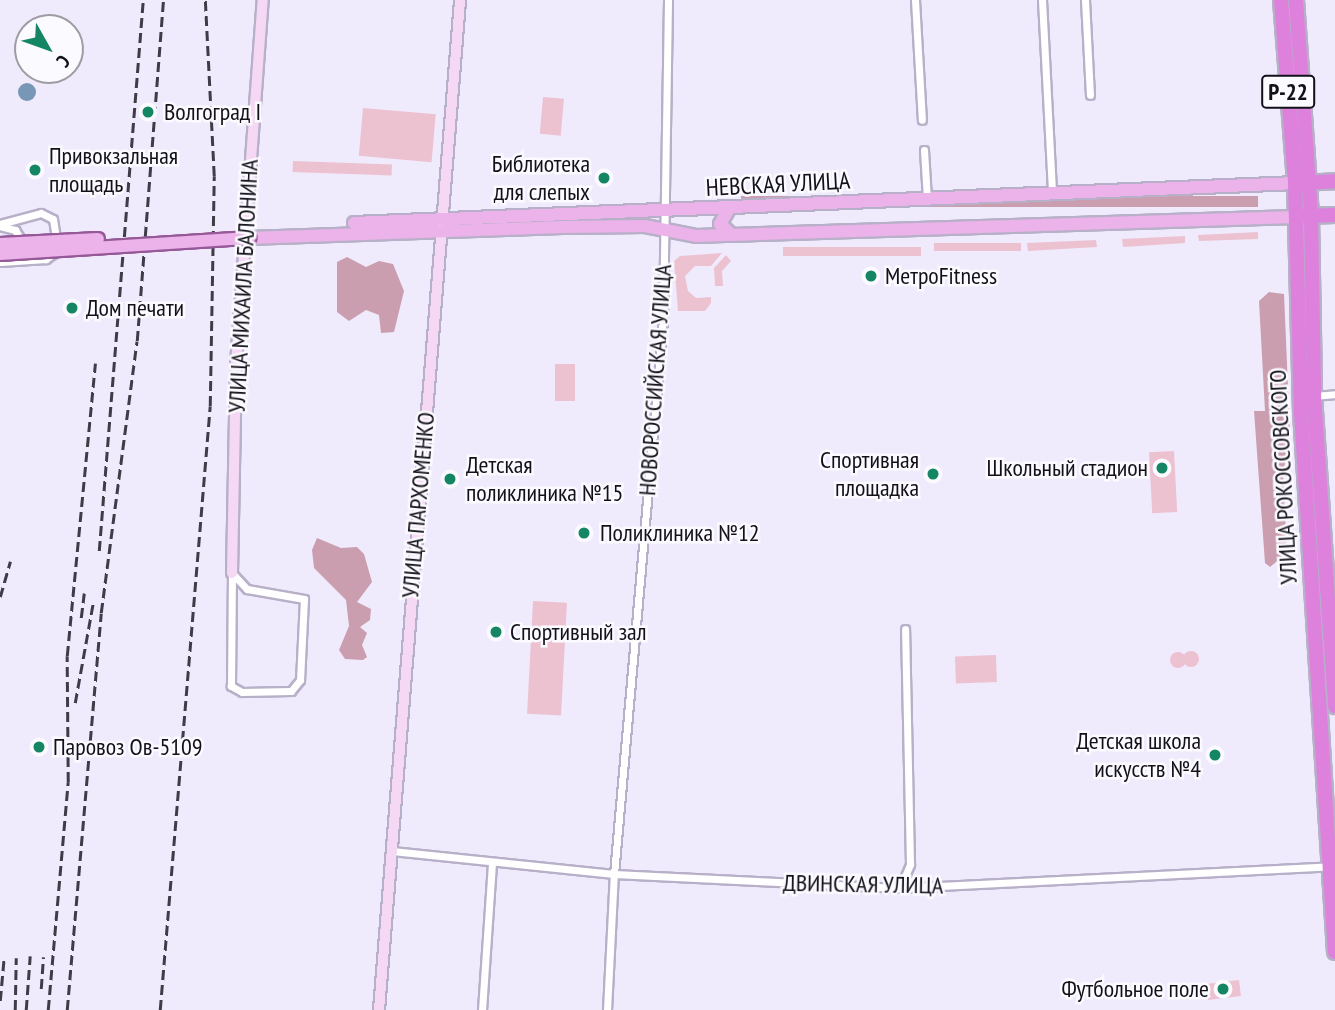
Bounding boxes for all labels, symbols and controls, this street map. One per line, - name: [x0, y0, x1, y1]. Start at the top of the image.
- north arrow: [14, 14, 84, 84]
- text: С: [52, 50, 76, 72]
- road number: Р-22: [1260, 72, 1316, 111]
- place label: Волгоград I: [164, 98, 261, 126]
- marker: Волгоград I: [138, 102, 158, 122]
- place label: Привокзальная площадь: [49, 142, 178, 198]
- place label: Библиотека для слепых: [492, 150, 590, 206]
- street label: УЛИЦА МИХАИЛА БАЛОНИНА: [222, 158, 264, 414]
- marker: Привокзальная площадь: [27, 162, 43, 178]
- street label: НЕВСКАЯ УЛИЦА: [705, 166, 851, 202]
- marker: Библиотека для слепых: [596, 170, 612, 186]
- place label: МетроFitness: [885, 262, 997, 290]
- street label: НОВОРОССИЙСКАЯ УЛИЦА: [633, 263, 677, 497]
- marker: МетроFitness: [863, 268, 879, 284]
- place label: Дом печати: [86, 294, 184, 322]
- marker: Дом печати: [64, 300, 80, 316]
- street label: УЛИЦА РОКОССОВСКОГО: [1263, 368, 1303, 586]
- street label: УЛИЦА ПАРХОМЕНКО: [395, 410, 441, 600]
- place label: Спортивная площадка: [820, 446, 919, 502]
- place label: Детская поликлиника №15: [466, 451, 623, 507]
- place label: Школьный стадион: [987, 454, 1148, 482]
- marker: Школьный стадион: [1154, 460, 1170, 476]
- marker: Спортивная площадка: [925, 466, 941, 482]
- marker: Детская поликлиника №15: [440, 469, 460, 489]
- place label: Поликлиника №12: [600, 519, 760, 547]
- marker: Поликлиника №12: [574, 523, 594, 543]
- place label: Спортивный зал: [510, 618, 646, 646]
- marker: Спортивный зал: [488, 624, 504, 640]
- place label: Детская школа искусств №4: [1076, 727, 1201, 783]
- place label: Паровоз Ов-5109: [53, 733, 203, 761]
- marker: Паровоз Ов-5109: [31, 739, 47, 755]
- marker: Детская школа искусств №4: [1207, 747, 1223, 763]
- street label: ДВИНСКАЯ УЛИЦА: [782, 868, 944, 900]
- place label: Футбольное поле: [1062, 975, 1209, 1003]
- marker: Футбольное поле: [1215, 981, 1231, 997]

